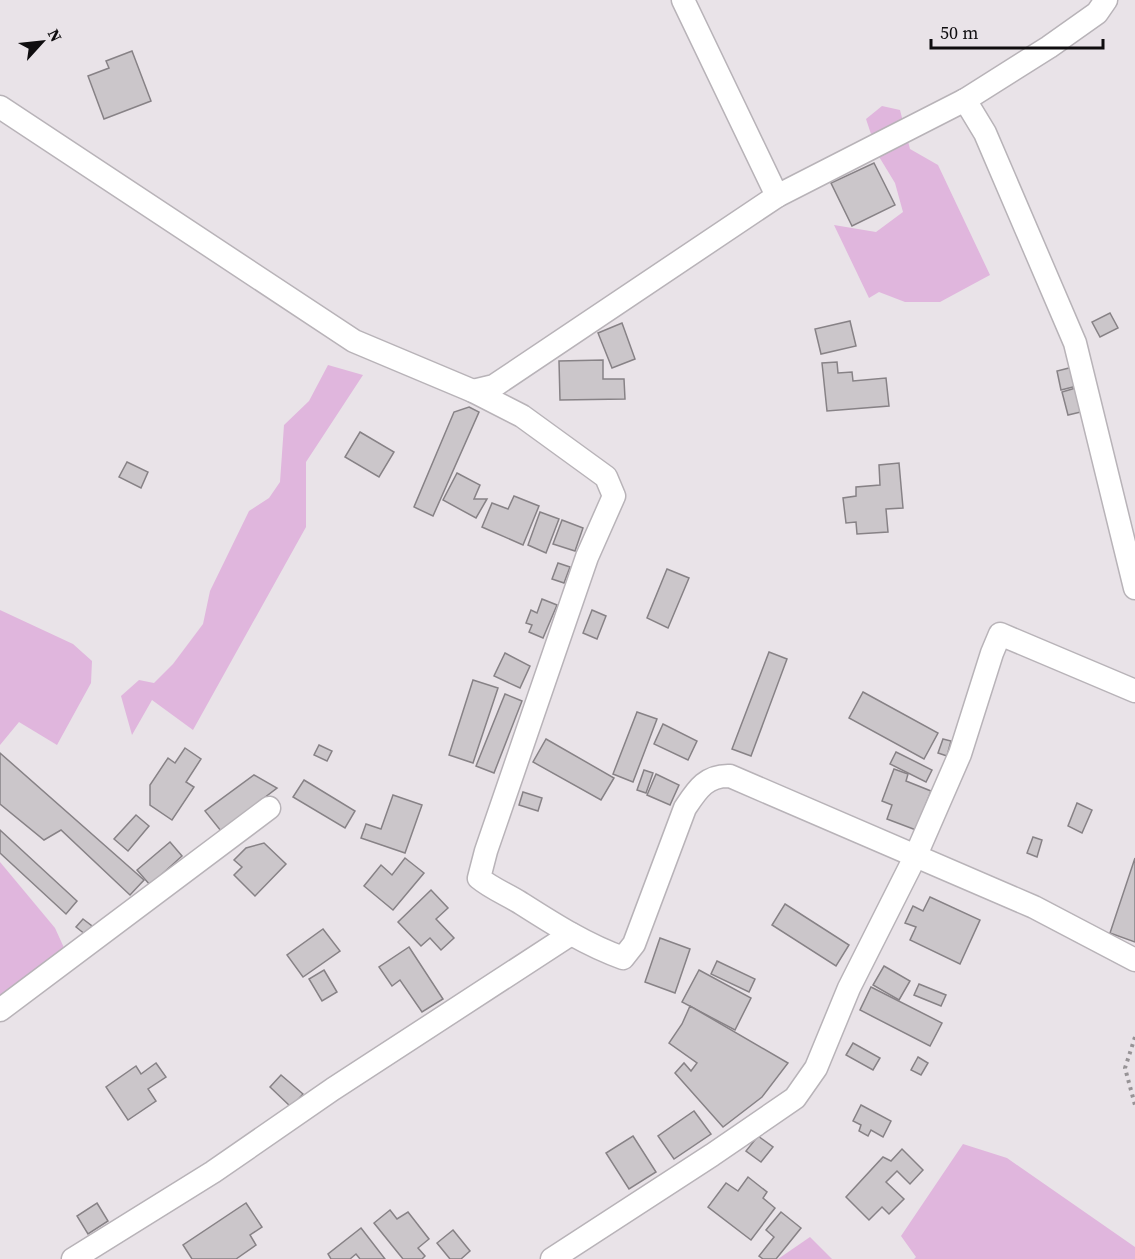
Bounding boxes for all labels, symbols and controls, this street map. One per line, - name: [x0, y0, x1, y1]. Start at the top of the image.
- north arrow: [12, 12, 72, 72]
- scale bar: [931, 12, 1104, 50]
- text: 50 m: [940, 20, 978, 45]
- text: N: [43, 25, 68, 46]

